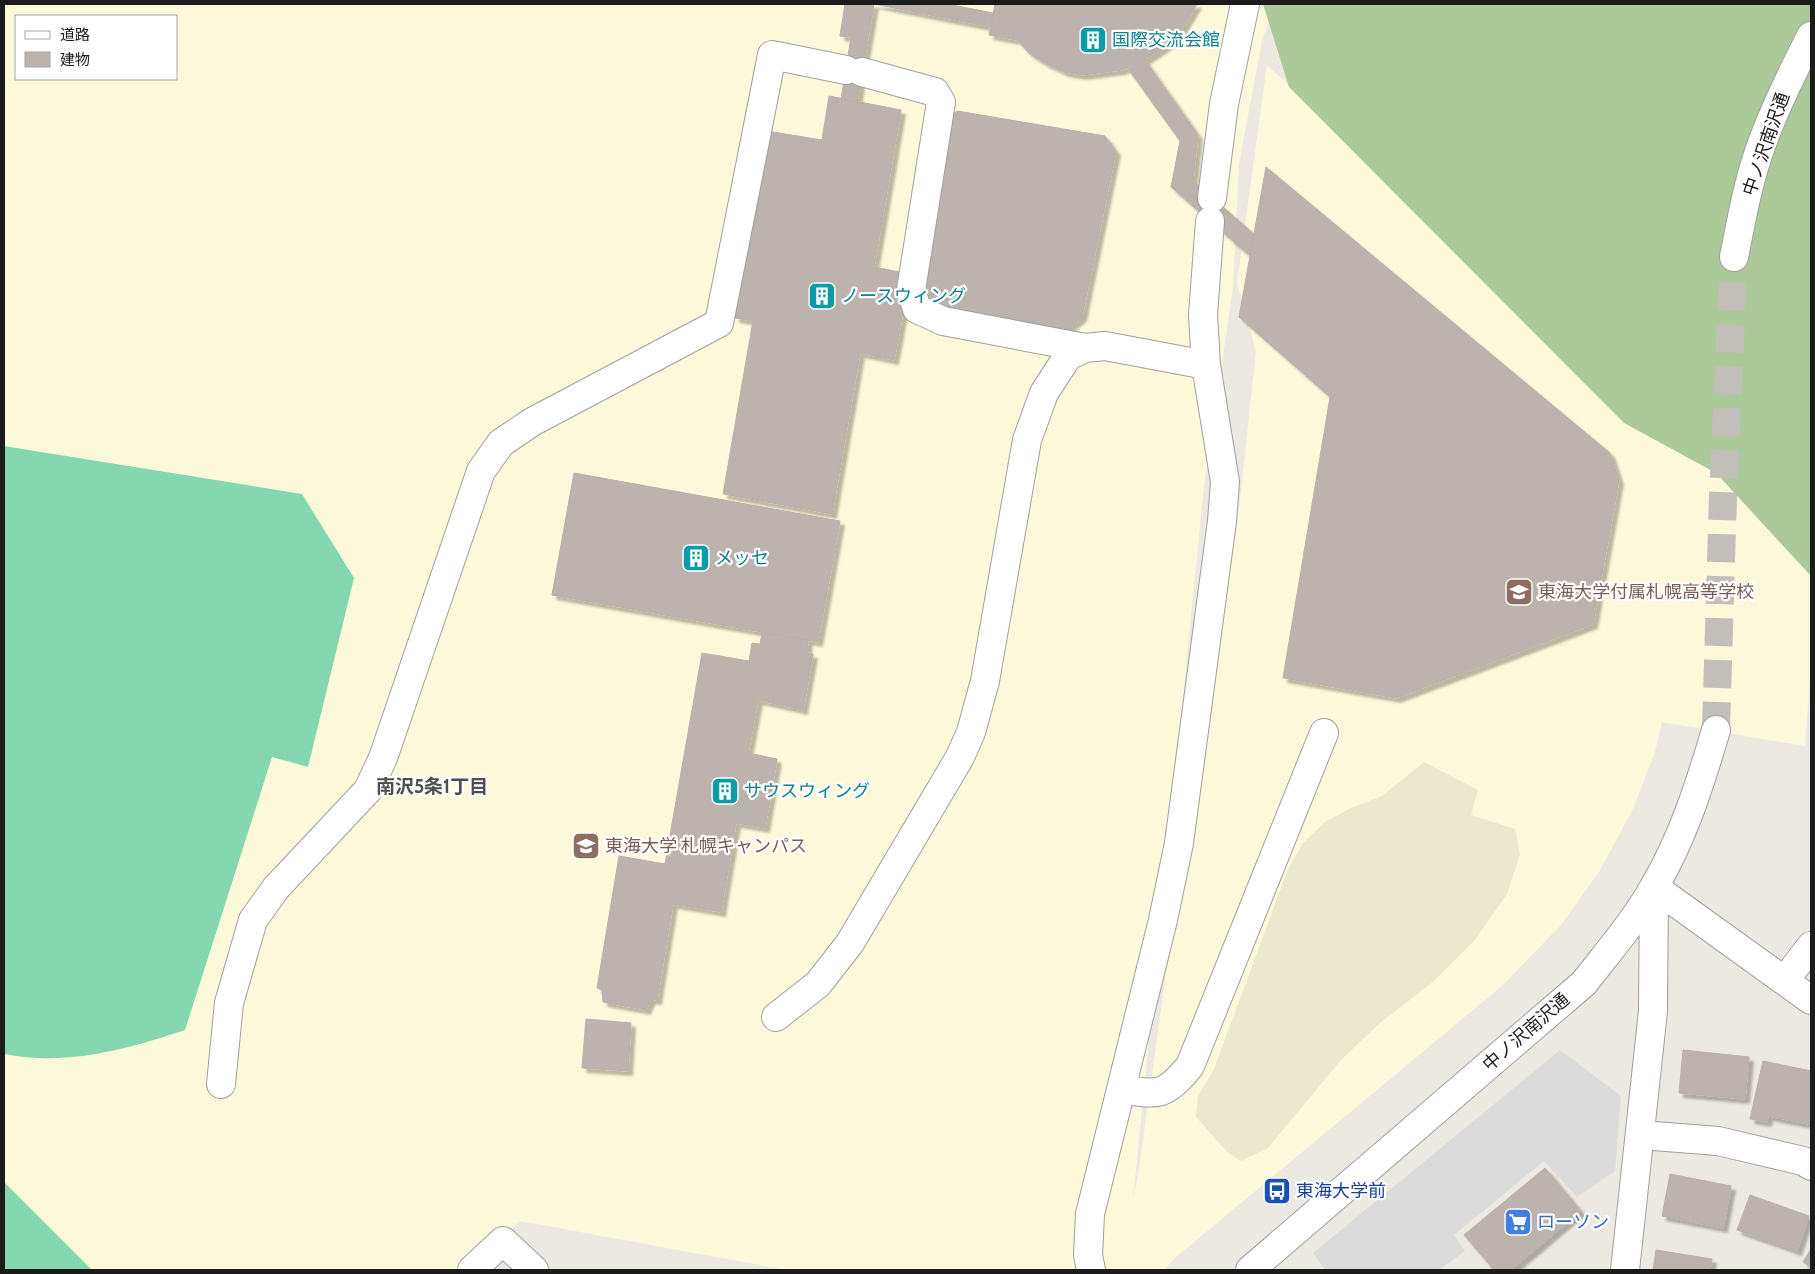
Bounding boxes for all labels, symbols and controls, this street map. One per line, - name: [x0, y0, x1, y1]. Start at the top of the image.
- legend: [15, 15, 178, 80]
- building icon: 国際交流会館: [1078, 25, 1108, 55]
- text: 道路: [60, 26, 90, 44]
- place label: 国際交流会館: [1112, 29, 1220, 51]
- text: 建物: [60, 51, 90, 69]
- street label: 中ノ沢南沢通: [1738, 89, 1794, 199]
- building icon: ノースウィング: [807, 281, 837, 311]
- place label: ノースウィング: [841, 285, 966, 307]
- building icon: メッセ: [681, 543, 711, 573]
- place label: メッセ: [715, 547, 769, 569]
- school or university icon: 東海大学付属札幌高等学校: [1504, 577, 1534, 607]
- place label: 東海大学付属札幌高等学校: [1538, 581, 1754, 603]
- district label: 南沢5条1丁目: [376, 775, 488, 798]
- building icon: サウスウィング: [710, 776, 740, 806]
- place label: サウスウィング: [744, 780, 870, 802]
- school or university icon: 東海大学 札幌キャンパス: [571, 831, 601, 861]
- place label: 東海大学 札幌キャンパス: [605, 835, 807, 857]
- street label: 中ノ沢南沢通: [1478, 988, 1574, 1076]
- bus stop icon: 東海大学前: [1262, 1176, 1292, 1206]
- place label: 東海大学前: [1296, 1180, 1386, 1202]
- supermarket icon: ローソン: [1503, 1207, 1533, 1237]
- place label: ローソン: [1537, 1211, 1609, 1233]

